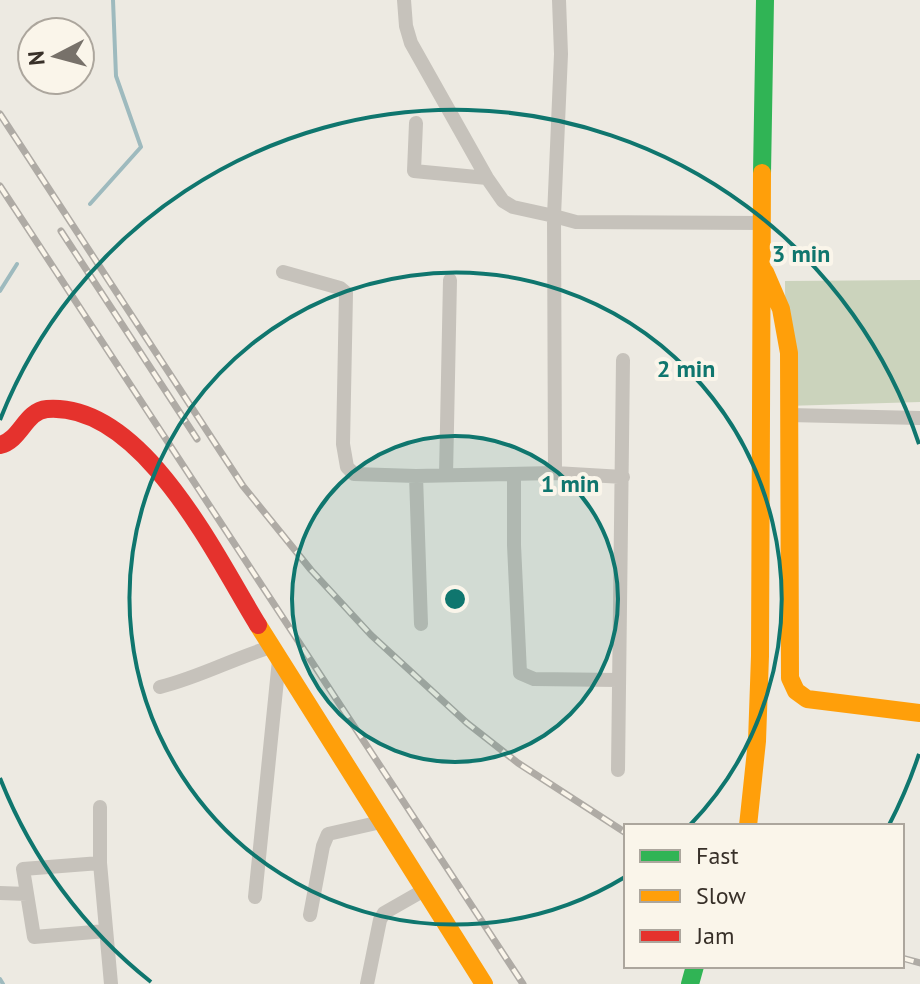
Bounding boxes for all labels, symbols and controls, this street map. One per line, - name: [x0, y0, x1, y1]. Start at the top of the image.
- north arrow: [16, 16, 96, 96]
- text: N: [21, 49, 51, 67]
- text: 3 min: [772, 238, 830, 269]
- text: 2 min: [657, 353, 715, 384]
- text: 1 min: [541, 468, 599, 499]
- centre of rings: [441, 585, 469, 613]
- legend: [624, 824, 904, 968]
- text: Fast: [696, 840, 739, 871]
- text: Slow: [696, 880, 746, 911]
- text: Jam: [695, 920, 734, 951]

